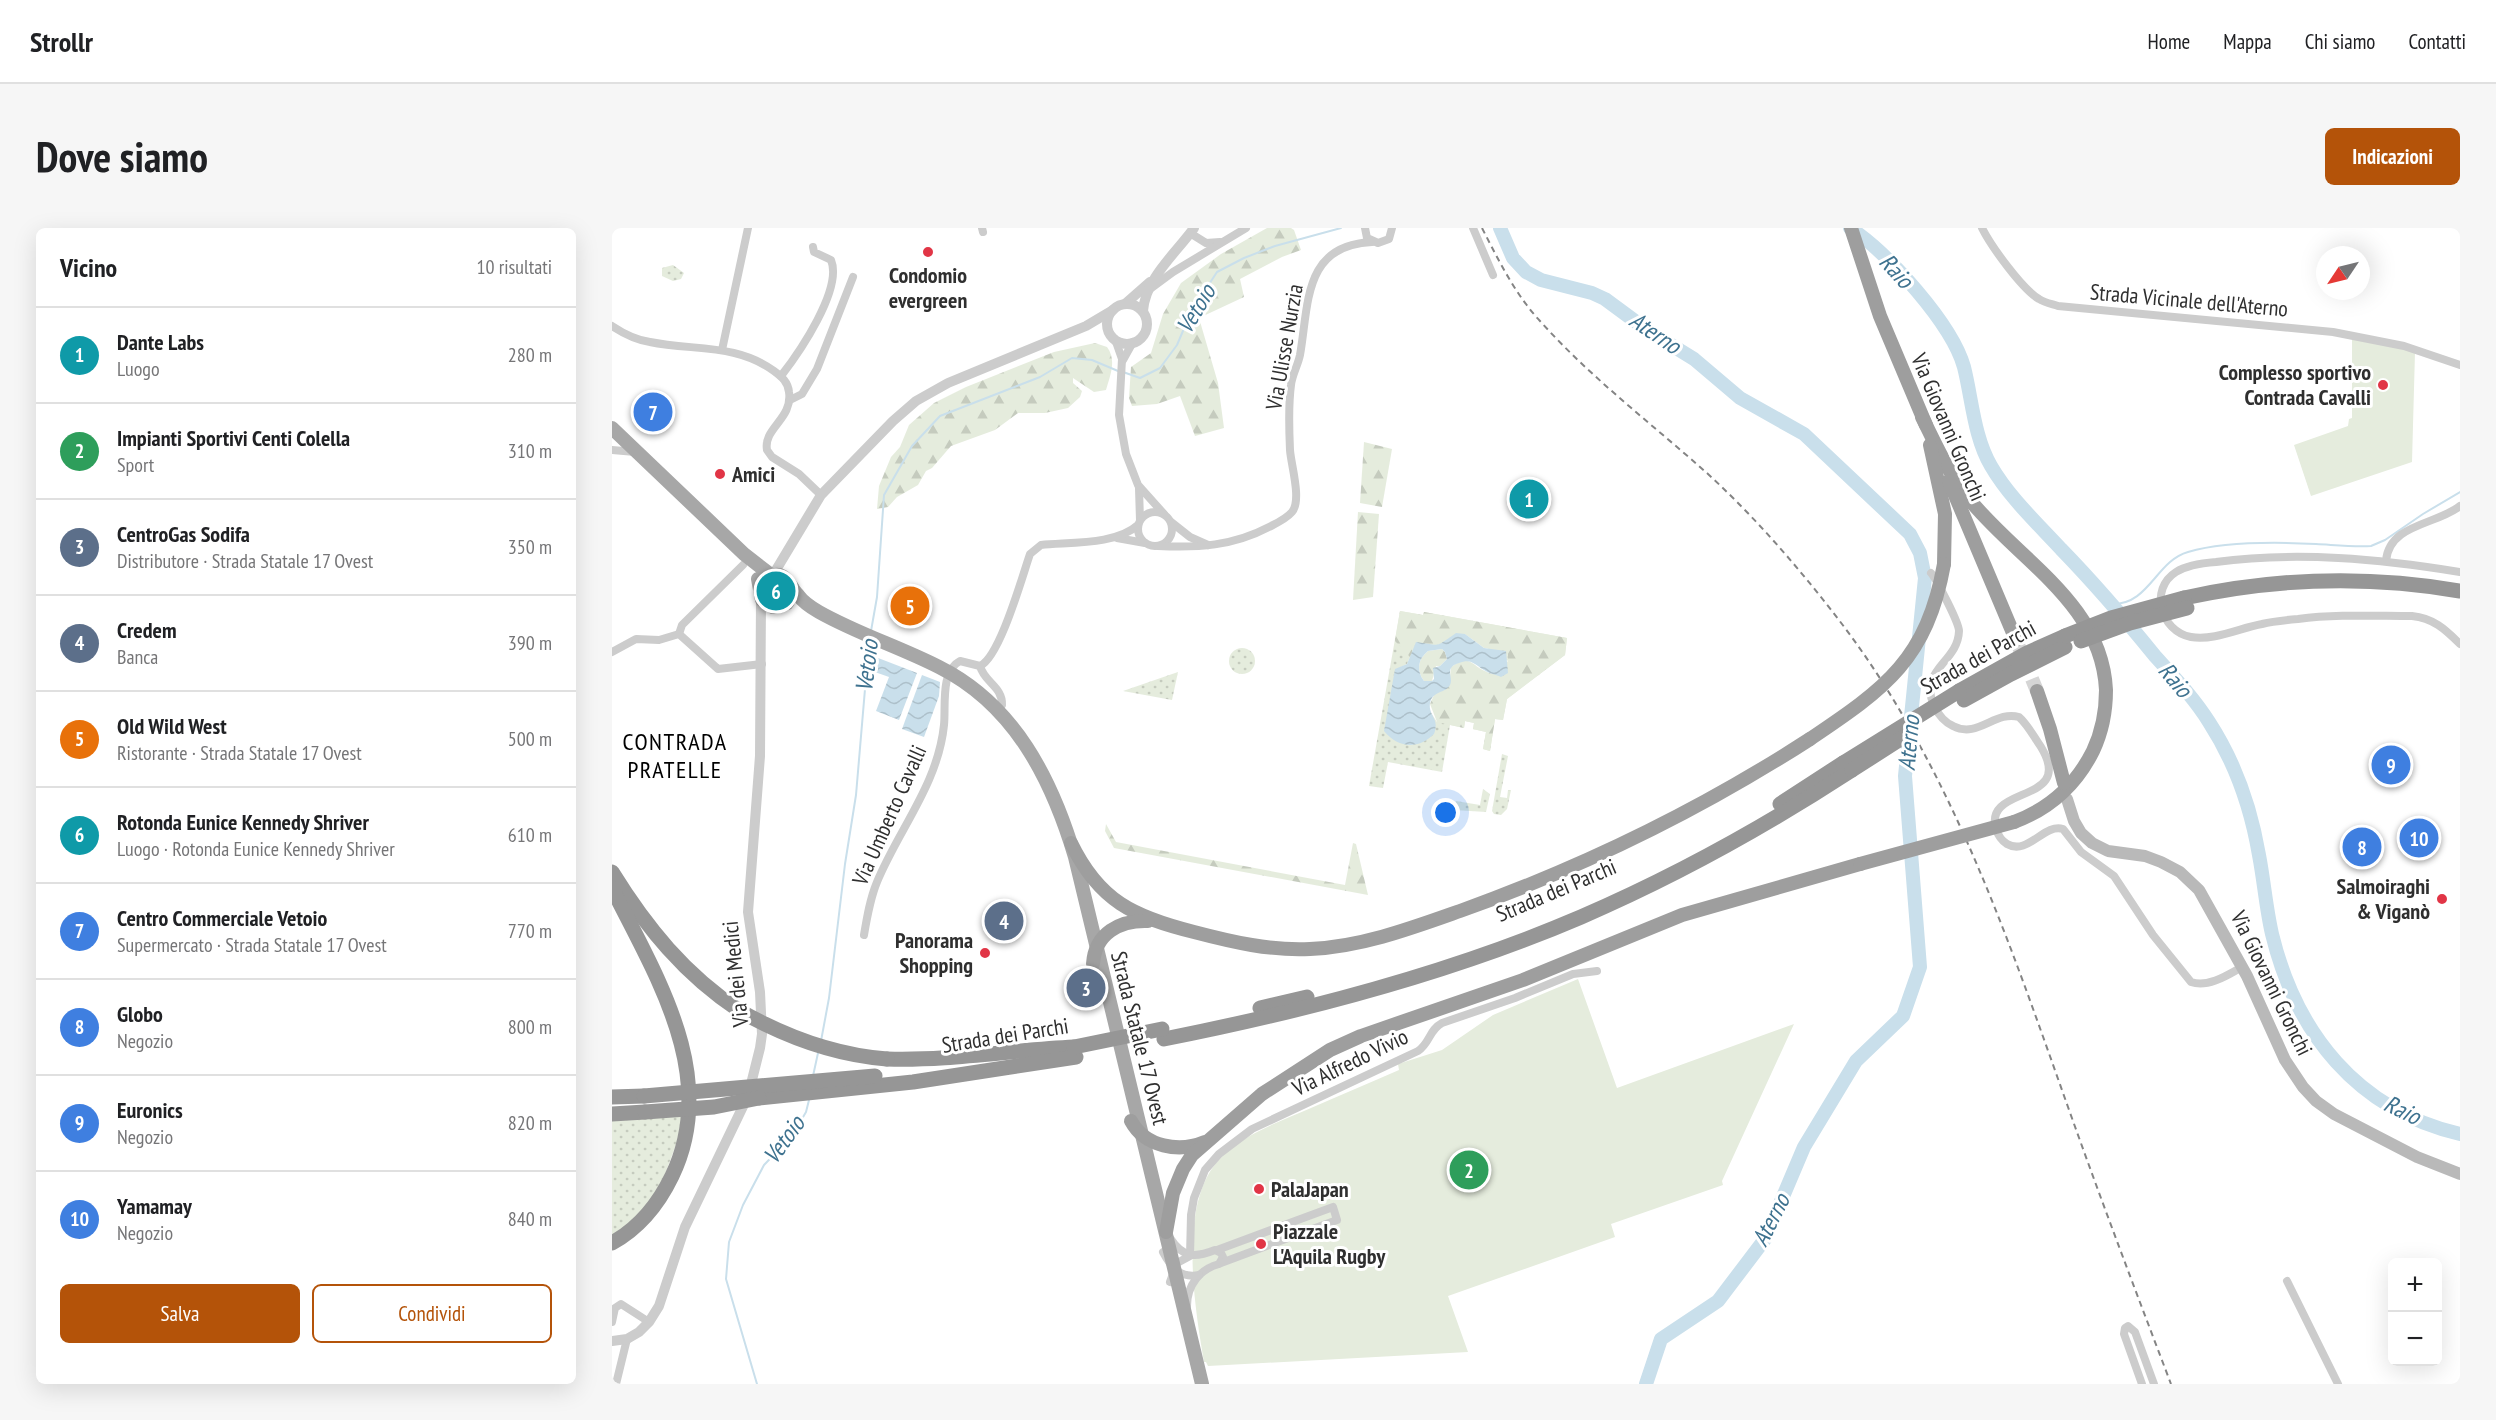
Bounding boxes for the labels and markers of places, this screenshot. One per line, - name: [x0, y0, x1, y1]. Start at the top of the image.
- marker: Condomio evergreen: [921, 245, 935, 259]
- place label: Condomio evergreen: [889, 261, 967, 314]
- place label: Complesso sportivo Contrada Cavalli: [2219, 358, 2371, 411]
- marker: Complesso sportivo Contrada Cavalli: [2376, 378, 2390, 392]
- pin: 7: [634, 390, 672, 435]
- place label: Amici: [731, 460, 775, 488]
- marker: Amici: [713, 467, 727, 481]
- pin: 1: [1510, 476, 1548, 522]
- pin: 6: [756, 568, 796, 614]
- pin: 5: [890, 584, 930, 628]
- pin: 9: [2372, 742, 2410, 788]
- pin: 10: [2400, 816, 2438, 860]
- pin: 8: [2342, 824, 2382, 870]
- place label: Salmoiraghi & Viganò: [2336, 872, 2430, 925]
- marker: Salmoiraghi & Viganò: [2435, 892, 2449, 906]
- pin: 4: [984, 898, 1024, 944]
- place label: Panorama Shopping: [895, 926, 973, 979]
- marker: Panorama Shopping: [978, 946, 992, 960]
- pin: 3: [1066, 966, 1106, 1011]
- pin: 2: [1450, 1148, 1488, 1192]
- place label: PalaJapan: [1271, 1175, 1349, 1203]
- marker: PalaJapan: [1252, 1182, 1266, 1196]
- place label: Piazzale L'Aquila Rugby: [1273, 1217, 1386, 1270]
- marker: Piazzale L'Aquila Rugby: [1254, 1237, 1268, 1251]

